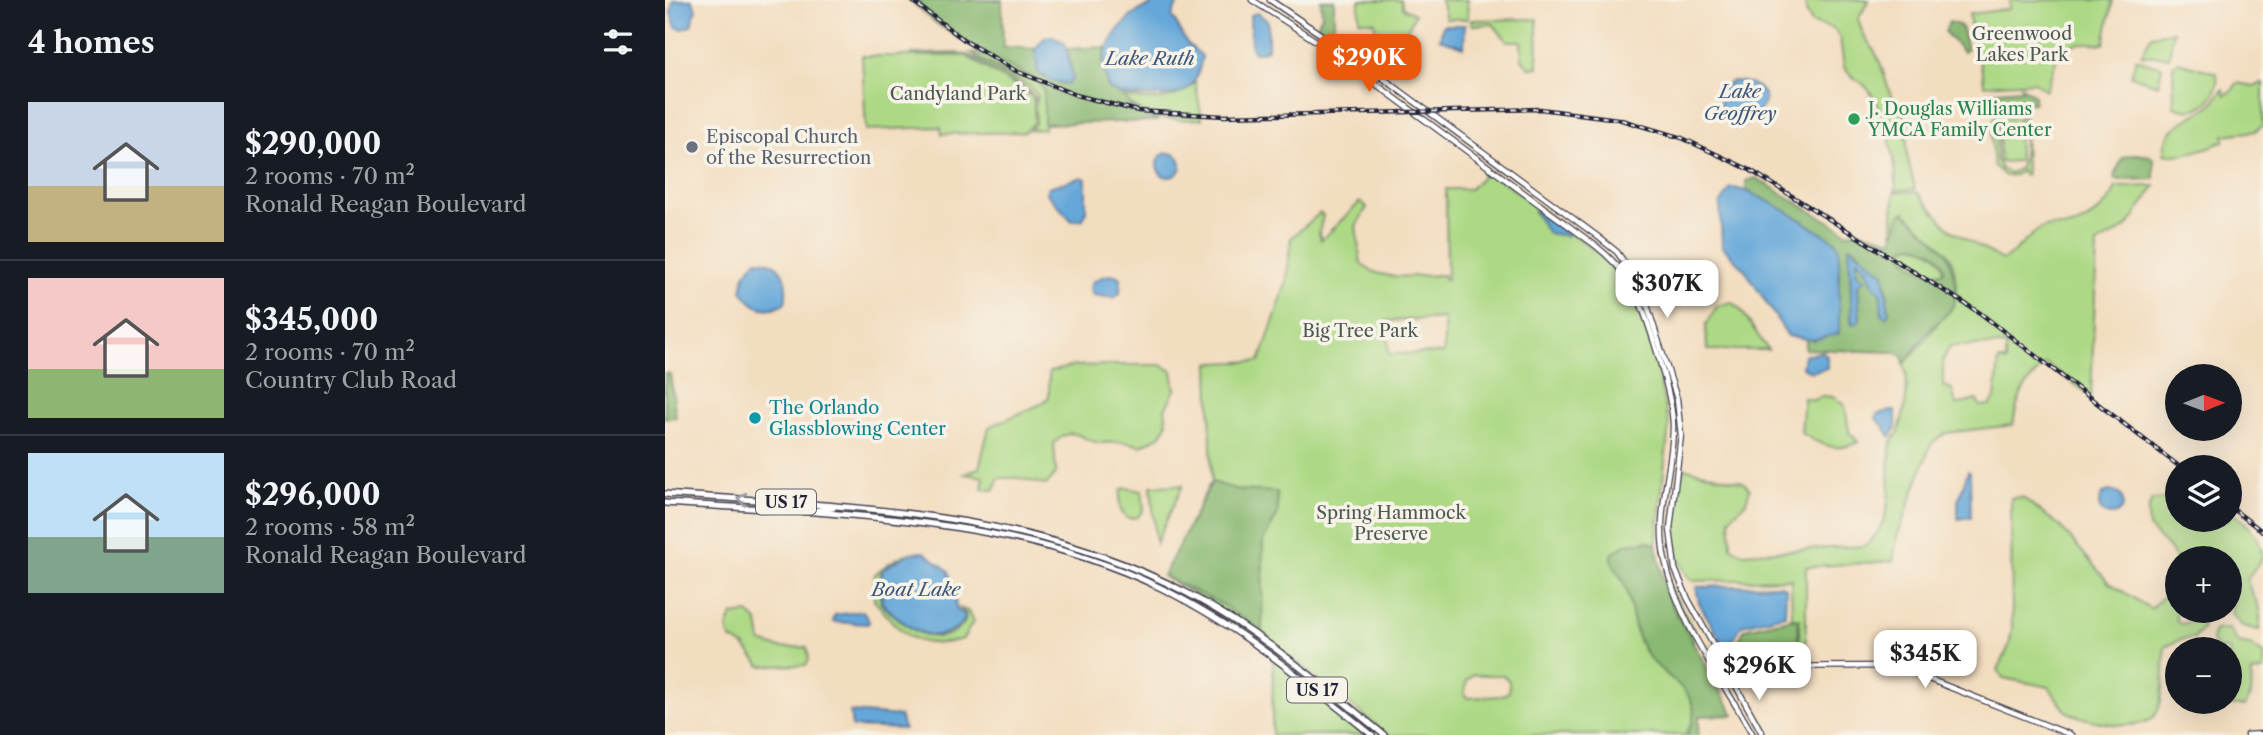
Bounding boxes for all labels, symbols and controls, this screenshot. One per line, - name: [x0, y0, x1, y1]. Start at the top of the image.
- icon: filters: [599, 23, 637, 61]
- park label: Greenwood Lakes Park: [1972, 23, 2072, 66]
- text: 4 homes: [28, 24, 155, 61]
- pin: $290K: [1320, 34, 1418, 94]
- text: $290K: [1332, 43, 1406, 71]
- water label: Lake Ruth: [1104, 47, 1195, 70]
- water label: Lake Geoffrey: [1704, 80, 1777, 125]
- park label: Candyland Park: [890, 83, 1028, 105]
- place label: J. Douglas Williams YMCA Family Center: [1865, 98, 2052, 141]
- marker: J. Douglas Williams YMCA Family Center: [1846, 111, 1862, 127]
- text: $290,000: [245, 125, 381, 162]
- place label: Episcopal Church of the Resurrection: [706, 126, 871, 169]
- icon: home: [84, 130, 168, 214]
- marker: Episcopal Church of the Resurrection: [684, 139, 700, 155]
- text: 2 rooms · 70 m²: [245, 162, 415, 190]
- text: Ronald Reagan Boulevard: [245, 190, 527, 218]
- pin: $307K: [1618, 260, 1716, 320]
- text: $307K: [1632, 269, 1702, 297]
- text: $345,000: [245, 301, 378, 338]
- icon: home: [84, 306, 168, 390]
- park label: Big Tree Park: [1302, 320, 1419, 342]
- text: 2 rooms · 70 m²: [245, 338, 415, 366]
- north arrow: [2165, 364, 2242, 441]
- map controls: [2165, 364, 2242, 714]
- text: Country Club Road: [245, 366, 457, 394]
- place label: The Orlando Glassblowing Center: [769, 397, 946, 440]
- marker: The Orlando Glassblowing Center: [747, 410, 763, 426]
- button: layers: [2165, 455, 2242, 532]
- text: $296,000: [245, 476, 381, 513]
- icon: home: [84, 481, 168, 565]
- road number: US 17: [756, 489, 816, 514]
- one-way arrow: [736, 492, 747, 507]
- park label: Spring Hammock Preserve: [1316, 502, 1467, 545]
- text: 2 rooms · 58 m²: [245, 513, 415, 541]
- text: Ronald Reagan Boulevard: [245, 541, 527, 569]
- button: +: [2165, 546, 2242, 623]
- water label: Boat Lake: [869, 578, 961, 601]
- pin: $345K: [1876, 630, 1974, 690]
- button: −: [2165, 637, 2242, 714]
- text: $345K: [1890, 639, 1960, 667]
- pin: $296K: [1710, 642, 1808, 702]
- text: $296K: [1723, 651, 1795, 679]
- road number: US 17: [1287, 678, 1347, 702]

